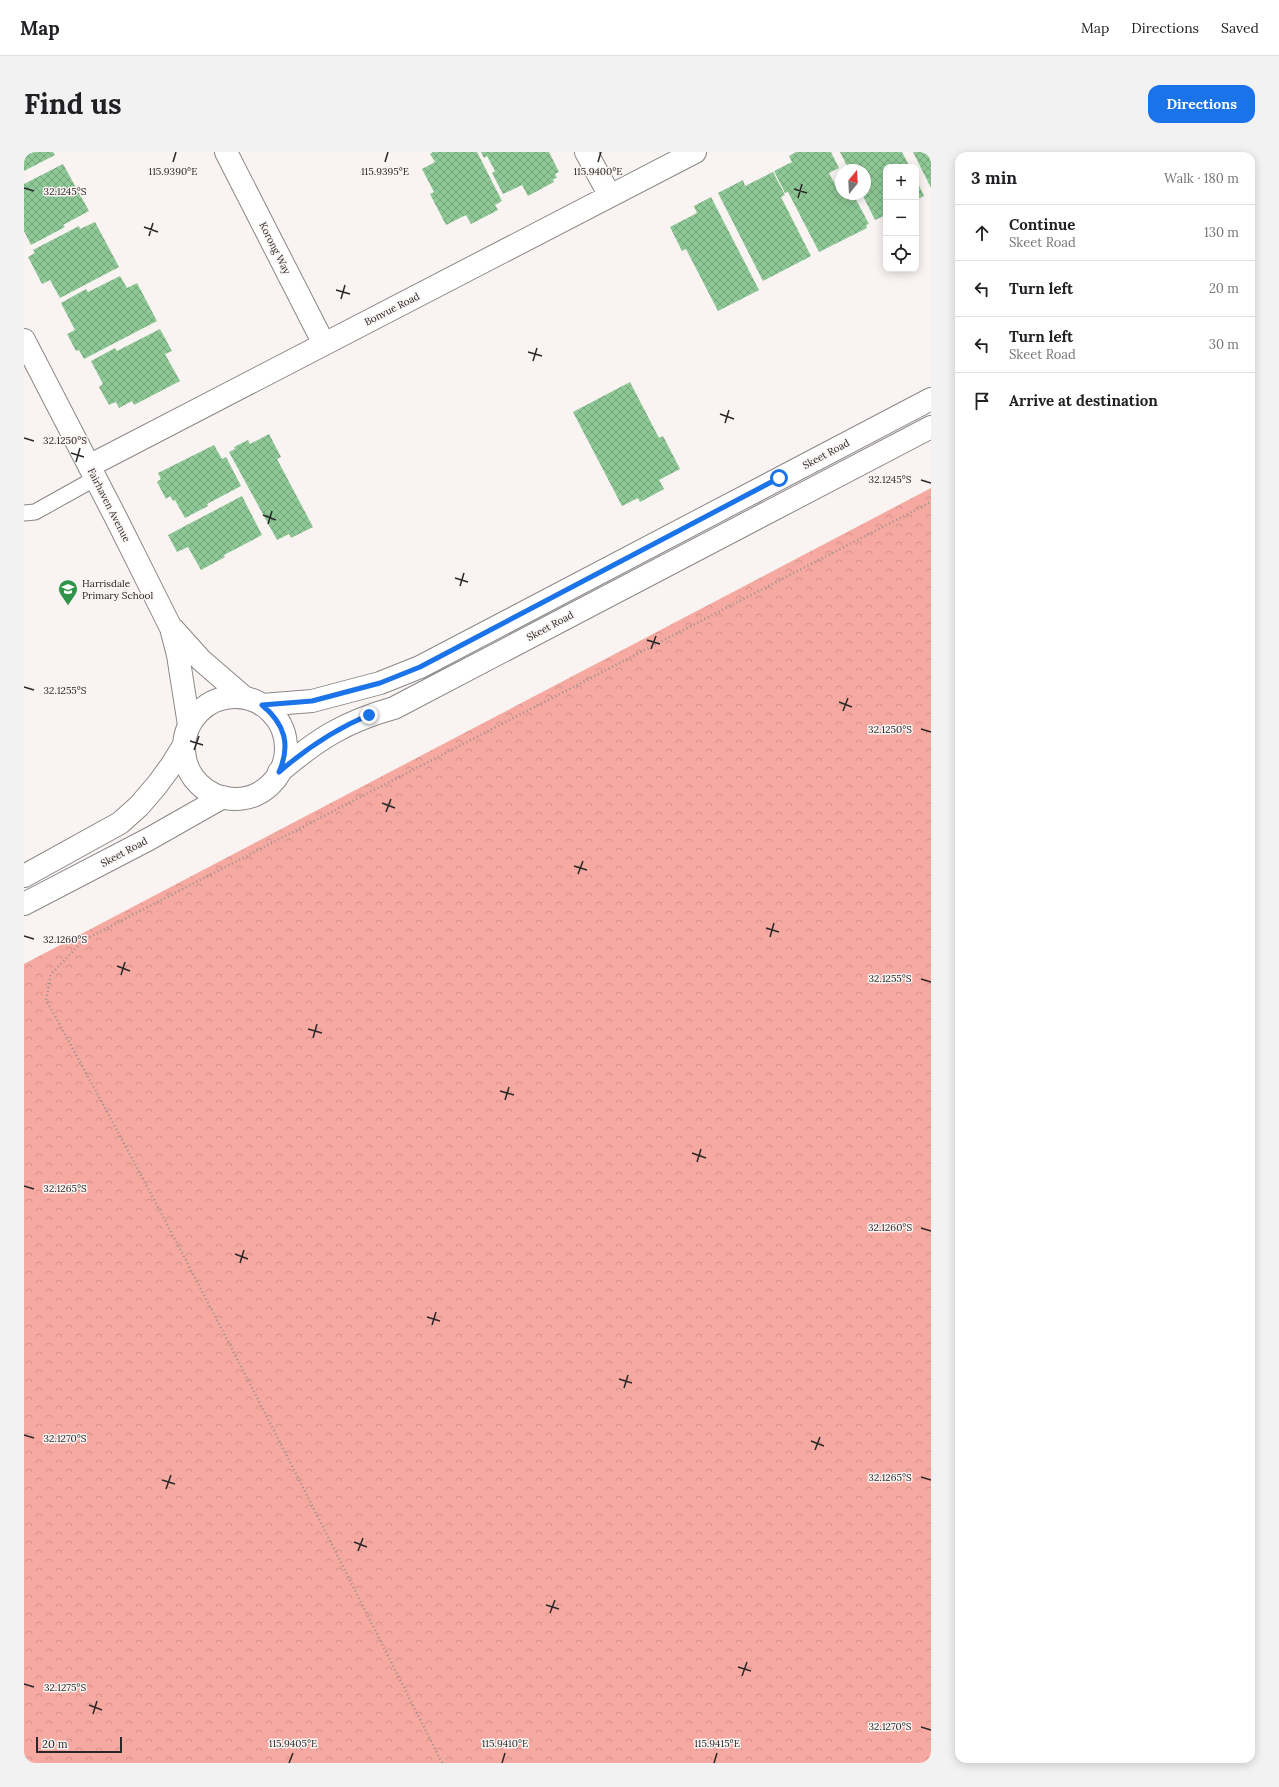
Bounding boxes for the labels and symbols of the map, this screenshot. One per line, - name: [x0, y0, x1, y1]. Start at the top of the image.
- north arrow: [835, 164, 871, 200]
- text: 115.9390°E: [149, 165, 197, 178]
- text: 115.9395°E: [361, 165, 409, 178]
- text: 115.9400°E: [573, 165, 623, 178]
- text: 32.1245°S: [44, 185, 87, 198]
- street label: Korong Way: [256, 220, 294, 277]
- street label: Bonvue Road: [362, 290, 422, 328]
- text: 32.1250°S: [43, 434, 87, 447]
- street label: Skeet Road: [800, 436, 852, 472]
- street label: Fairhaven Avenue: [85, 466, 134, 545]
- route start: [770, 469, 788, 487]
- text: 32.1245°S: [869, 473, 912, 486]
- place label: Harrisdale Primary School: [82, 577, 153, 602]
- school or university icon: Harrisdale Primary School: [57, 578, 79, 606]
- street label: Skeet Road: [524, 608, 576, 644]
- text: 32.1255°S: [43, 684, 87, 697]
- route end: [360, 706, 378, 724]
- text: 32.1250°S: [868, 723, 912, 736]
- street label: Skeet Road: [98, 834, 150, 870]
- text: 32.1260°S: [43, 933, 87, 946]
- text: 32.1255°S: [868, 972, 912, 985]
- text: 32.1265°S: [43, 1182, 87, 1195]
- text: 32.1260°S: [868, 1221, 912, 1234]
- text: 32.1270°S: [44, 1432, 87, 1445]
- text: 32.1265°S: [868, 1471, 912, 1484]
- text: 32.1275°S: [44, 1681, 86, 1694]
- text: 32.1270°S: [869, 1720, 912, 1733]
- scale bar: [36, 1735, 122, 1754]
- text: 115.9405°E: [269, 1737, 317, 1750]
- text: 115.9410°E: [482, 1737, 528, 1750]
- text: 115.9415°E: [694, 1737, 740, 1750]

